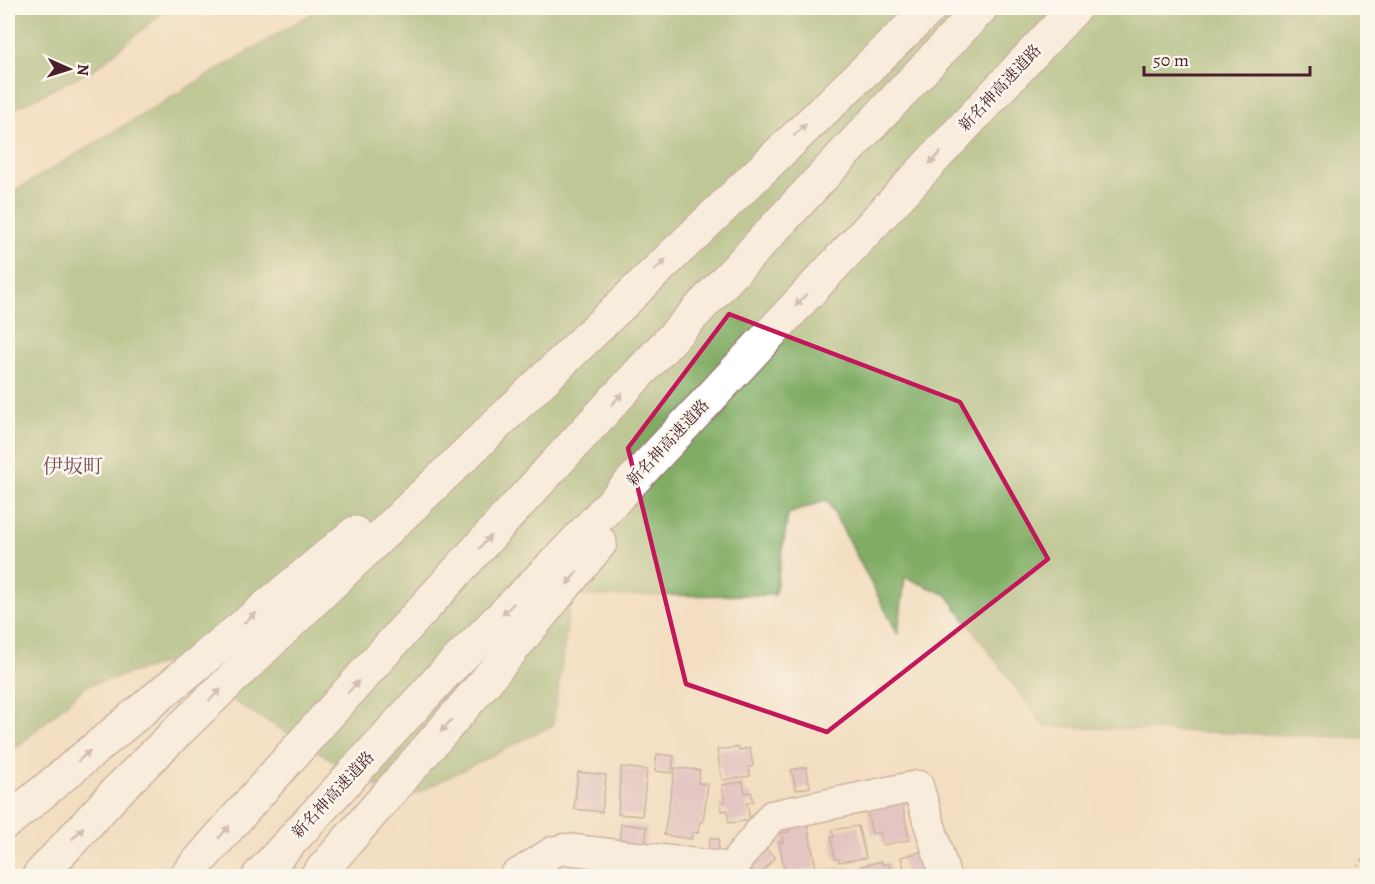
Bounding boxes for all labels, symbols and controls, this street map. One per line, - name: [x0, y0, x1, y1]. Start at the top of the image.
- north arrow: [39, 39, 99, 99]
- scale bar: [1144, 39, 1310, 77]
- street label: 新名神高速道路: [954, 40, 1046, 136]
- text: 50 m: [1153, 48, 1189, 72]
- text: N: [72, 63, 94, 76]
- one-way arrow: [793, 123, 808, 137]
- one-way arrow: [928, 150, 942, 164]
- one-way arrow: [652, 258, 667, 272]
- one-way arrow: [795, 293, 809, 307]
- one-way arrow: [610, 392, 623, 407]
- street label: 新名神高速道路: [622, 395, 714, 491]
- district label: 伊坂町: [43, 453, 103, 480]
- one-way arrow: [478, 535, 491, 550]
- one-way arrow: [567, 570, 579, 585]
- one-way arrow: [502, 602, 516, 616]
- one-way arrow: [242, 612, 258, 625]
- one-way arrow: [346, 680, 360, 694]
- one-way arrow: [208, 688, 222, 702]
- one-way arrow: [440, 718, 453, 733]
- street label: 新名神高速道路: [287, 747, 379, 843]
- one-way arrow: [76, 750, 91, 763]
- one-way arrow: [217, 825, 230, 840]
- one-way arrow: [70, 826, 84, 840]

